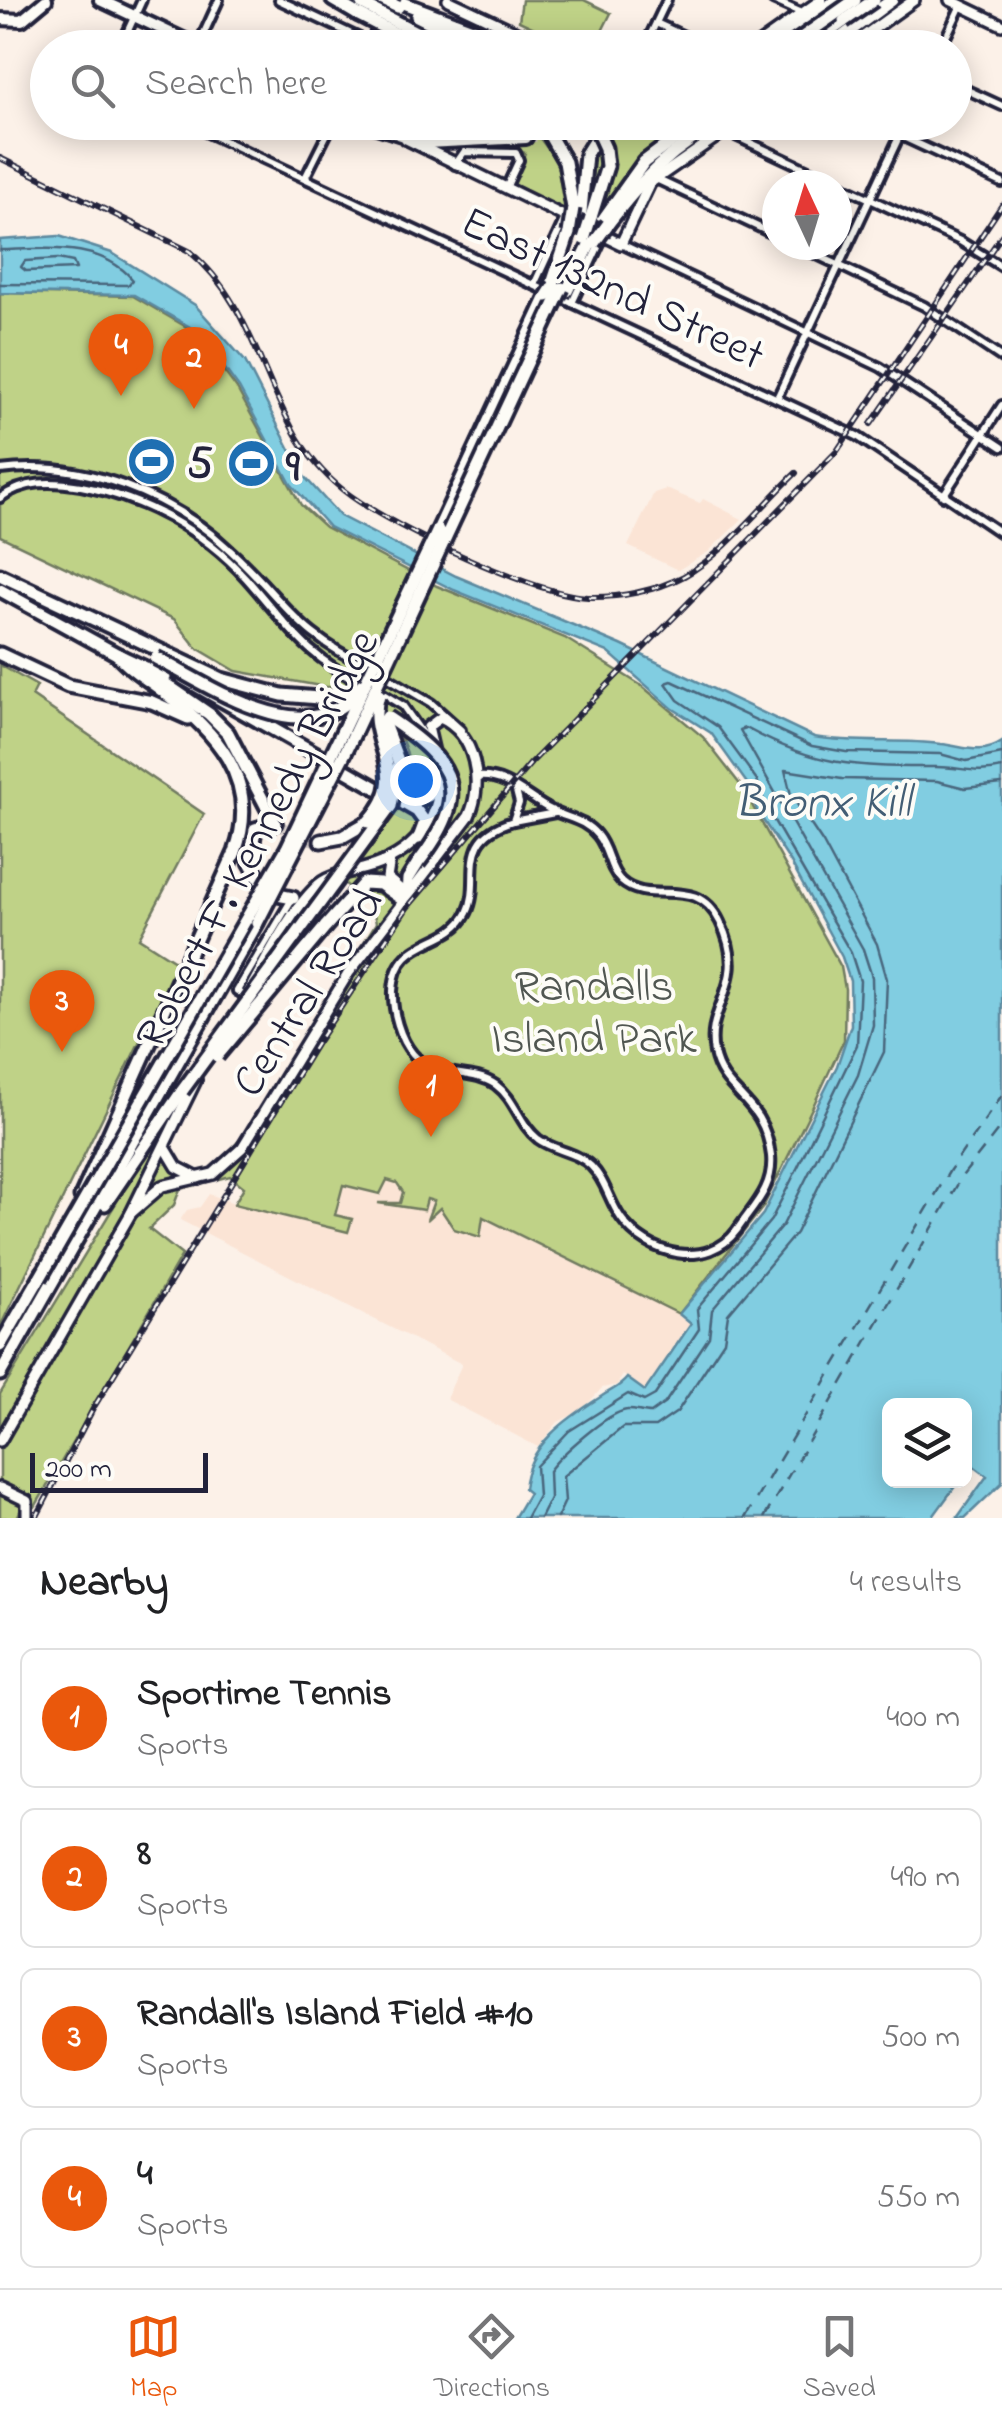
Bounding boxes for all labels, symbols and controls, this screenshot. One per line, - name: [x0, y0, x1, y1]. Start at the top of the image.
- search box: [30, 30, 972, 140]
- text: Search here: [145, 57, 327, 113]
- icon: search: [65, 58, 120, 113]
- north arrow: [762, 170, 852, 260]
- street label: East 132nd Street: [449, 191, 775, 390]
- pin: 4: [88, 314, 154, 396]
- pin: 2: [162, 326, 226, 409]
- place label: 5: [187, 433, 213, 499]
- sports icon: 5: [126, 435, 178, 487]
- place label: 9: [285, 436, 300, 502]
- sports icon: 9: [225, 438, 277, 490]
- street label: Robert F. Kennedy Bridge: [121, 618, 399, 1062]
- your location: [390, 755, 441, 806]
- water label: Bronx Kill: [733, 769, 916, 839]
- street label: Central Road: [218, 876, 402, 1111]
- park label: Randalls Island Park: [491, 956, 697, 1074]
- pin: 3: [30, 970, 94, 1052]
- pin: 1: [398, 1054, 464, 1137]
- map controls: [882, 1398, 972, 1488]
- button: layers: [882, 1398, 972, 1488]
- scale bar: [30, 1448, 208, 1492]
- text: 200 m: [45, 1450, 112, 1491]
- text: Nearby: [40, 1553, 168, 1614]
- text: 4 results: [850, 1560, 962, 1607]
- text: Sportime Tennis: [137, 1667, 392, 1723]
- text: 1: [69, 1695, 80, 1742]
- text: 400 m: [886, 1695, 960, 1742]
- text: Sports: [137, 1723, 229, 1770]
- text: 8: [137, 1827, 151, 1883]
- text: 2: [67, 1855, 82, 1902]
- text: 490 m: [891, 1855, 960, 1902]
- text: Sports: [137, 1883, 229, 1930]
- text: Randall's Island Field #10: [137, 1987, 533, 2043]
- text: 3: [68, 2015, 81, 2062]
- text: 500 m: [881, 2015, 960, 2062]
- text: Sports: [137, 2043, 229, 2090]
- text: 4: [137, 2147, 153, 2203]
- text: 4: [68, 2175, 81, 2222]
- text: 550 m: [877, 2175, 960, 2222]
- text: Sports: [137, 2203, 229, 2250]
- tab: Map: [126, 2309, 181, 2410]
- tab: Directions: [434, 2309, 550, 2410]
- tab: Saved: [803, 2309, 876, 2410]

